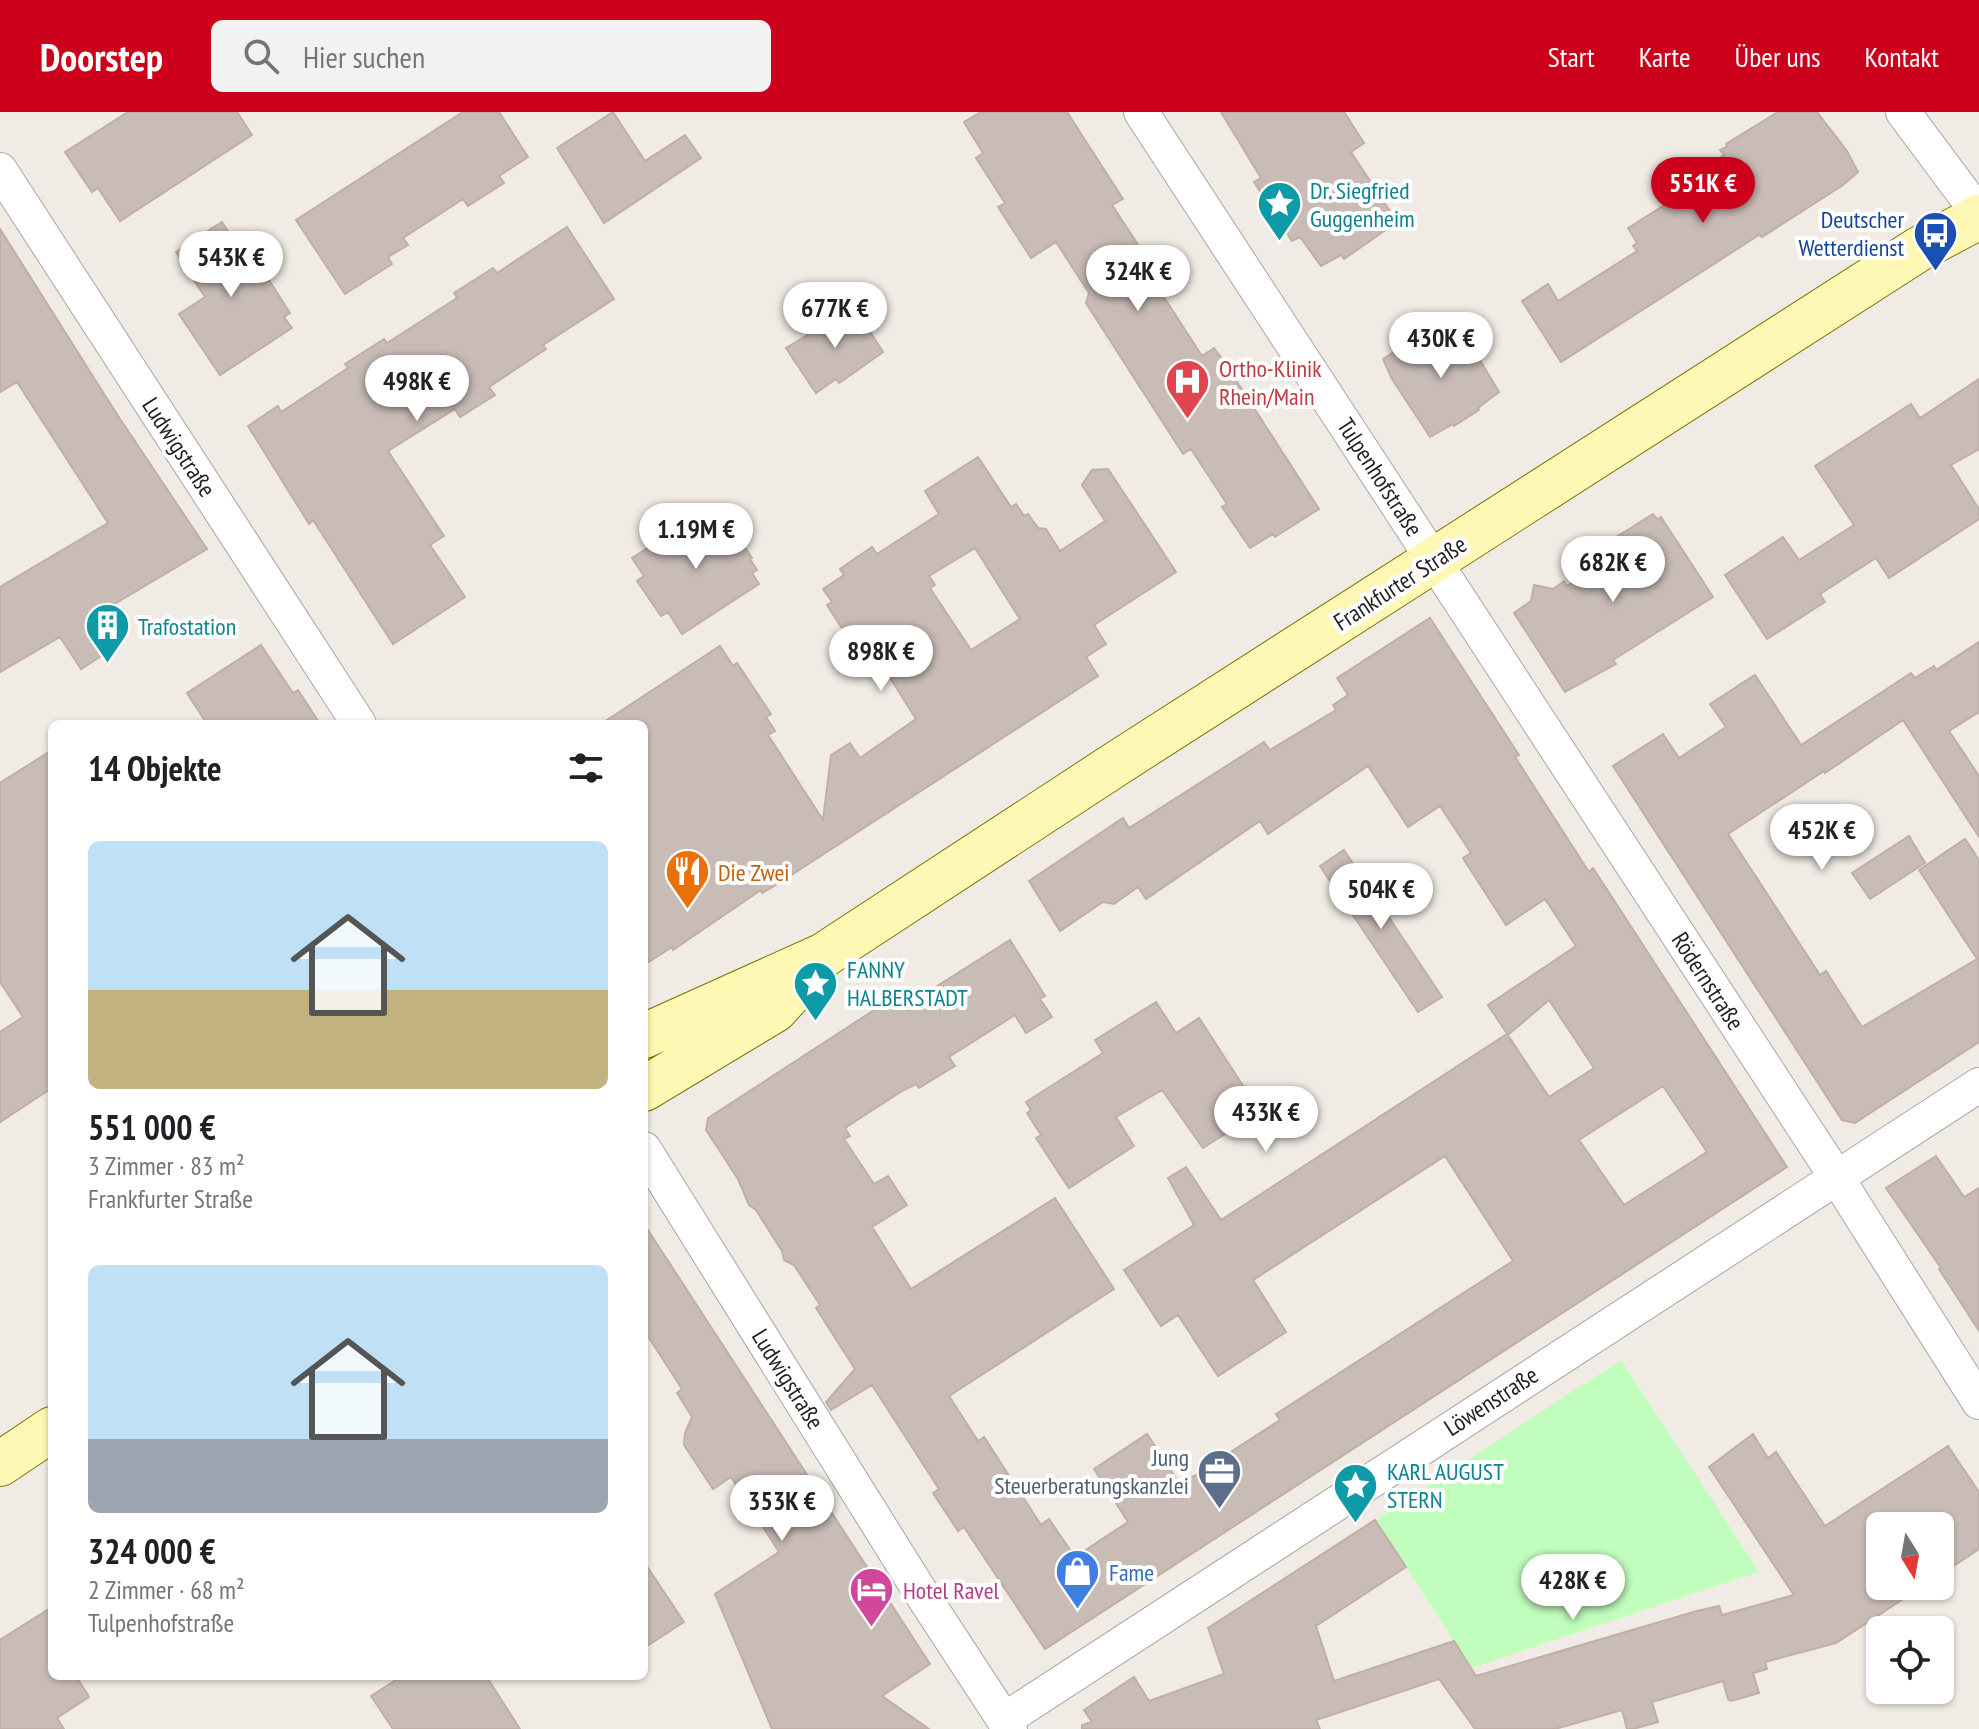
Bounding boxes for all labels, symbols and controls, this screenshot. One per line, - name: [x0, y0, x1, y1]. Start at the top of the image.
- search box: [211, 20, 771, 92]
- text: Doorstep: [40, 32, 163, 81]
- icon: search: [239, 34, 283, 78]
- text: Hier suchen: [303, 37, 425, 76]
- text: Start: [1548, 38, 1595, 75]
- text: Karte: [1639, 38, 1691, 75]
- text: Über uns: [1735, 38, 1820, 75]
- text: Kontakt: [1864, 38, 1939, 75]
- pin: 551K €: [1638, 157, 1768, 225]
- text: 551K €: [1669, 166, 1737, 199]
- place label: Dr. Siegfried Guggenheim: [1310, 175, 1415, 234]
- place icon: Dr. Siegfried Guggenheim: [1255, 180, 1303, 243]
- place label: Deutscher Wetterdienst: [1799, 204, 1904, 263]
- bus stop icon: Deutscher Wetterdienst: [1911, 209, 1959, 272]
- pin: 543K €: [166, 231, 296, 299]
- text: 543K €: [197, 240, 265, 273]
- pin: 324K €: [1073, 245, 1203, 313]
- text: 324K €: [1104, 254, 1172, 287]
- pin: 677K €: [770, 282, 900, 350]
- text: 677K €: [801, 291, 869, 324]
- pin: 430K €: [1376, 312, 1506, 380]
- text: 430K €: [1407, 321, 1475, 354]
- place label: Ortho-Klinik Rhein/Main: [1219, 353, 1322, 412]
- pin: 498K €: [352, 355, 482, 423]
- hospital icon: Ortho-Klinik Rhein/Main: [1164, 358, 1212, 421]
- text: 498K €: [383, 364, 451, 397]
- street label: Ludwigstraße: [135, 391, 223, 503]
- street label: Tulpenhofstraße: [1330, 412, 1430, 542]
- pin: 1.19M €: [622, 503, 770, 571]
- text: 1.19M €: [657, 512, 735, 545]
- street label: Frankfurter Straße: [1328, 529, 1472, 637]
- pin: 682K €: [1548, 536, 1678, 604]
- text: 682K €: [1579, 545, 1647, 578]
- building icon: Trafostation: [83, 602, 131, 665]
- place label: Trafostation: [138, 611, 236, 642]
- pin: 898K €: [816, 625, 946, 693]
- text: 898K €: [847, 634, 915, 667]
- text: 14 Objekte: [88, 746, 222, 790]
- icon: filters: [564, 746, 608, 790]
- pin: 452K €: [1757, 804, 1887, 872]
- text: 452K €: [1788, 813, 1856, 846]
- restaurant icon: Die Zwei: [663, 848, 711, 911]
- place label: Die Zwei: [718, 857, 790, 888]
- pin: 504K €: [1316, 863, 1446, 931]
- text: 504K €: [1347, 872, 1415, 905]
- icon: home: [276, 893, 420, 1037]
- street label: Rödernstraße: [1665, 926, 1751, 1036]
- place label: FANNY HALBERSTADT: [847, 954, 968, 1013]
- place icon: FANNY HALBERSTADT: [792, 959, 840, 1022]
- pin: 433K €: [1201, 1086, 1331, 1154]
- text: 433K €: [1232, 1095, 1300, 1128]
- text: 551 000 €: [88, 1105, 216, 1149]
- text: 3 Zimmer · 83 m²: [88, 1149, 245, 1182]
- text: Frankfurter Straße: [88, 1182, 253, 1215]
- icon: home: [276, 1317, 420, 1461]
- street label: Ludwigstraße: [745, 1323, 831, 1435]
- street label: Löwenstraße: [1438, 1359, 1544, 1443]
- place label: Jung Steuerberatungskanzlei: [994, 1442, 1189, 1501]
- office icon: Jung Steuerberatungskanzlei: [1196, 1447, 1244, 1510]
- place label: KARL AUGUST STERN: [1387, 1456, 1504, 1515]
- place icon: KARL AUGUST STERN: [1332, 1461, 1380, 1524]
- pin: 353K €: [717, 1475, 847, 1543]
- text: 353K €: [748, 1484, 816, 1517]
- north arrow: [1866, 1512, 1954, 1600]
- map controls: [1866, 1512, 1954, 1704]
- text: 324 000 €: [88, 1529, 216, 1573]
- shop icon: Fame: [1054, 1548, 1102, 1611]
- pin: 428K €: [1508, 1554, 1638, 1622]
- place label: Fame: [1109, 1557, 1154, 1588]
- text: 428K €: [1539, 1563, 1607, 1596]
- hotel icon: Hotel Ravel: [848, 1566, 896, 1629]
- text: 2 Zimmer · 68 m²: [88, 1573, 245, 1606]
- place label: Hotel Ravel: [903, 1575, 1000, 1606]
- text: Tulpenhofstraße: [88, 1606, 234, 1639]
- button: locate: [1866, 1616, 1954, 1704]

